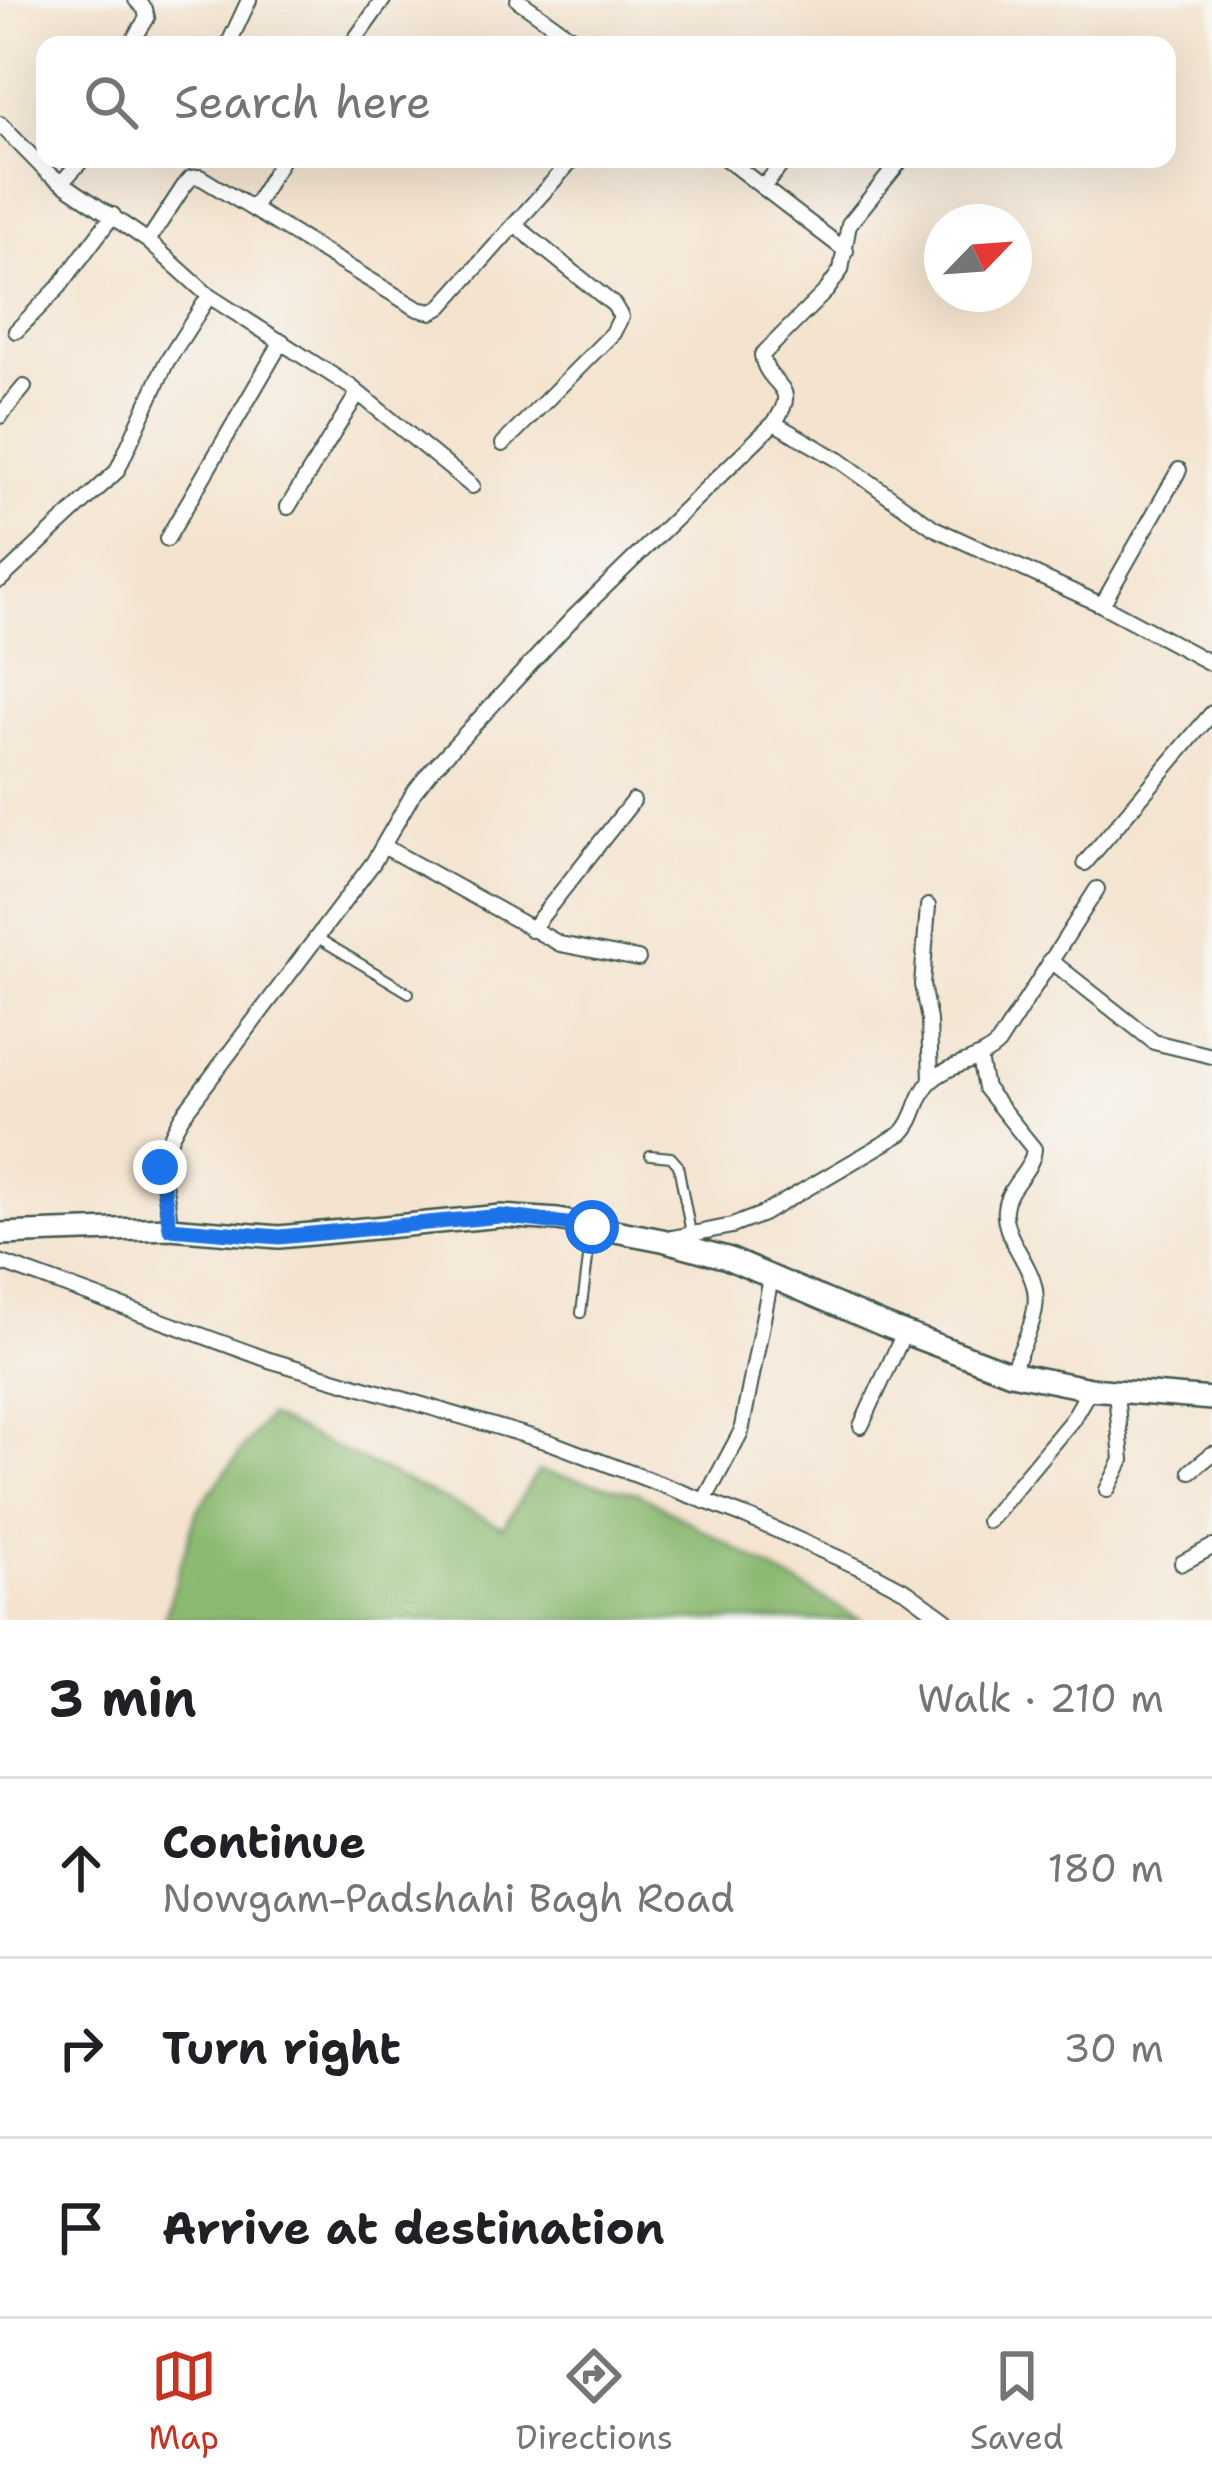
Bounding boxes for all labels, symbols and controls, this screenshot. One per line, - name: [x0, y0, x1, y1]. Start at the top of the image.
- search box: [36, 36, 1176, 168]
- icon: search: [78, 69, 144, 135]
- text: Search here: [174, 72, 431, 132]
- north arrow: [924, 204, 1032, 312]
- route end: [133, 1140, 187, 1194]
- route start: [565, 1200, 619, 1254]
- text: 3 min: [48, 1664, 197, 1732]
- text: Walk · 210 m: [917, 1672, 1164, 1724]
- text: Continue: [162, 1812, 366, 1872]
- icon: ahead: [48, 1835, 114, 1901]
- text: 180 m: [1048, 1842, 1164, 1894]
- text: Nowgam-Padshahi Bagh Road: [162, 1872, 735, 1924]
- icon: right: [48, 2015, 114, 2081]
- text: Turn right: [162, 2018, 401, 2078]
- text: 30 m: [1063, 2022, 1164, 2074]
- icon: arrive: [48, 2195, 114, 2261]
- text: Arrive at destination: [162, 2198, 665, 2258]
- tab: Map: [148, 2343, 219, 2460]
- tab: Directions: [516, 2343, 673, 2460]
- tab: Saved: [970, 2343, 1064, 2460]

